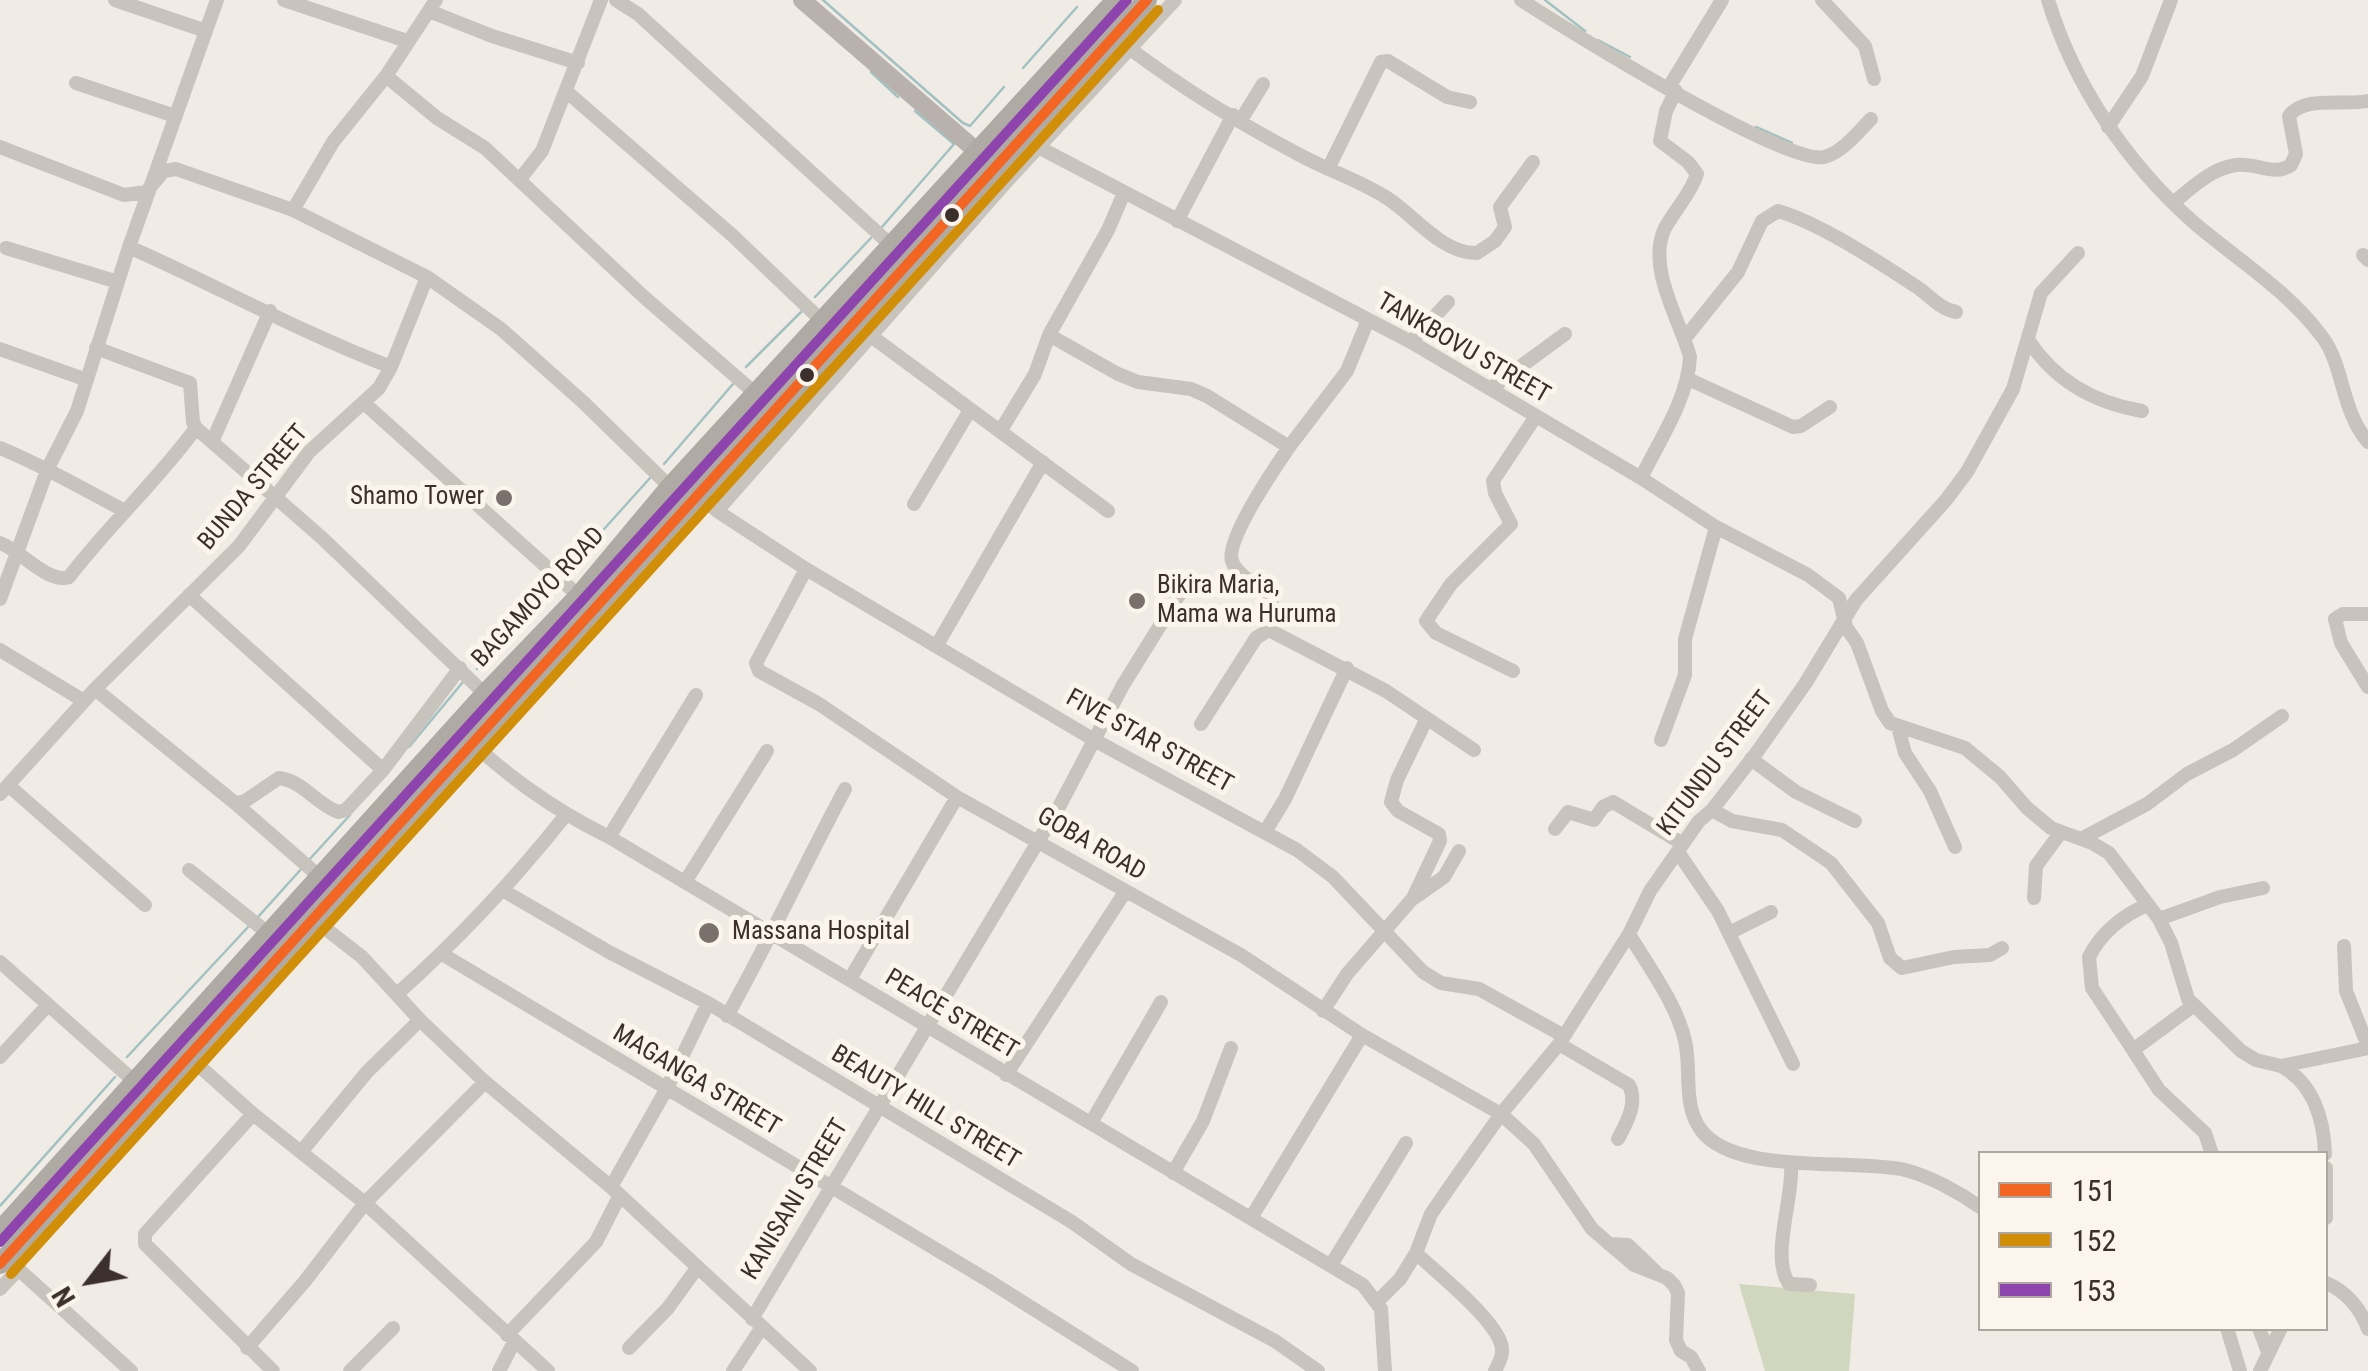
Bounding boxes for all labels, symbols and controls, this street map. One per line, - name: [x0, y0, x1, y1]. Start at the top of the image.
- unlabelled marker: [942, 205, 962, 225]
- street label: TANKBOVU STREET: [1371, 287, 1555, 411]
- unlabelled marker: [797, 365, 817, 385]
- street label: BUNDA STREET: [193, 419, 315, 557]
- place label: Shamo Tower: [350, 483, 484, 513]
- marker: Shamo Tower: [493, 487, 515, 509]
- street label: BAGAMOYO ROAD: [466, 522, 612, 674]
- place label: Bikira Maria, Mama wa Huruma: [1157, 572, 1336, 631]
- marker: Bikira Maria, Mama wa Huruma: [1126, 590, 1148, 612]
- street label: FIVE STAR STREET: [1060, 684, 1238, 800]
- street label: KITUNDU STREET: [1652, 686, 1780, 842]
- street label: GOBA ROAD: [1031, 802, 1151, 888]
- place label: Massana Hospital: [732, 918, 910, 948]
- marker: Massana Hospital: [696, 920, 722, 946]
- street label: PEACE STREET: [879, 963, 1023, 1067]
- street label: MAGANGA STREET: [607, 1019, 785, 1143]
- street label: BEAUTY HILL STREET: [825, 1040, 1025, 1176]
- street label: KANISANI STREET: [736, 1114, 856, 1286]
- legend: [1978, 1151, 2328, 1331]
- text: 151: [2072, 1173, 2116, 1208]
- text: 152: [2072, 1223, 2116, 1258]
- north arrow: [40, 1231, 140, 1331]
- text: 153: [2072, 1273, 2116, 1308]
- text: N: [45, 1281, 82, 1313]

